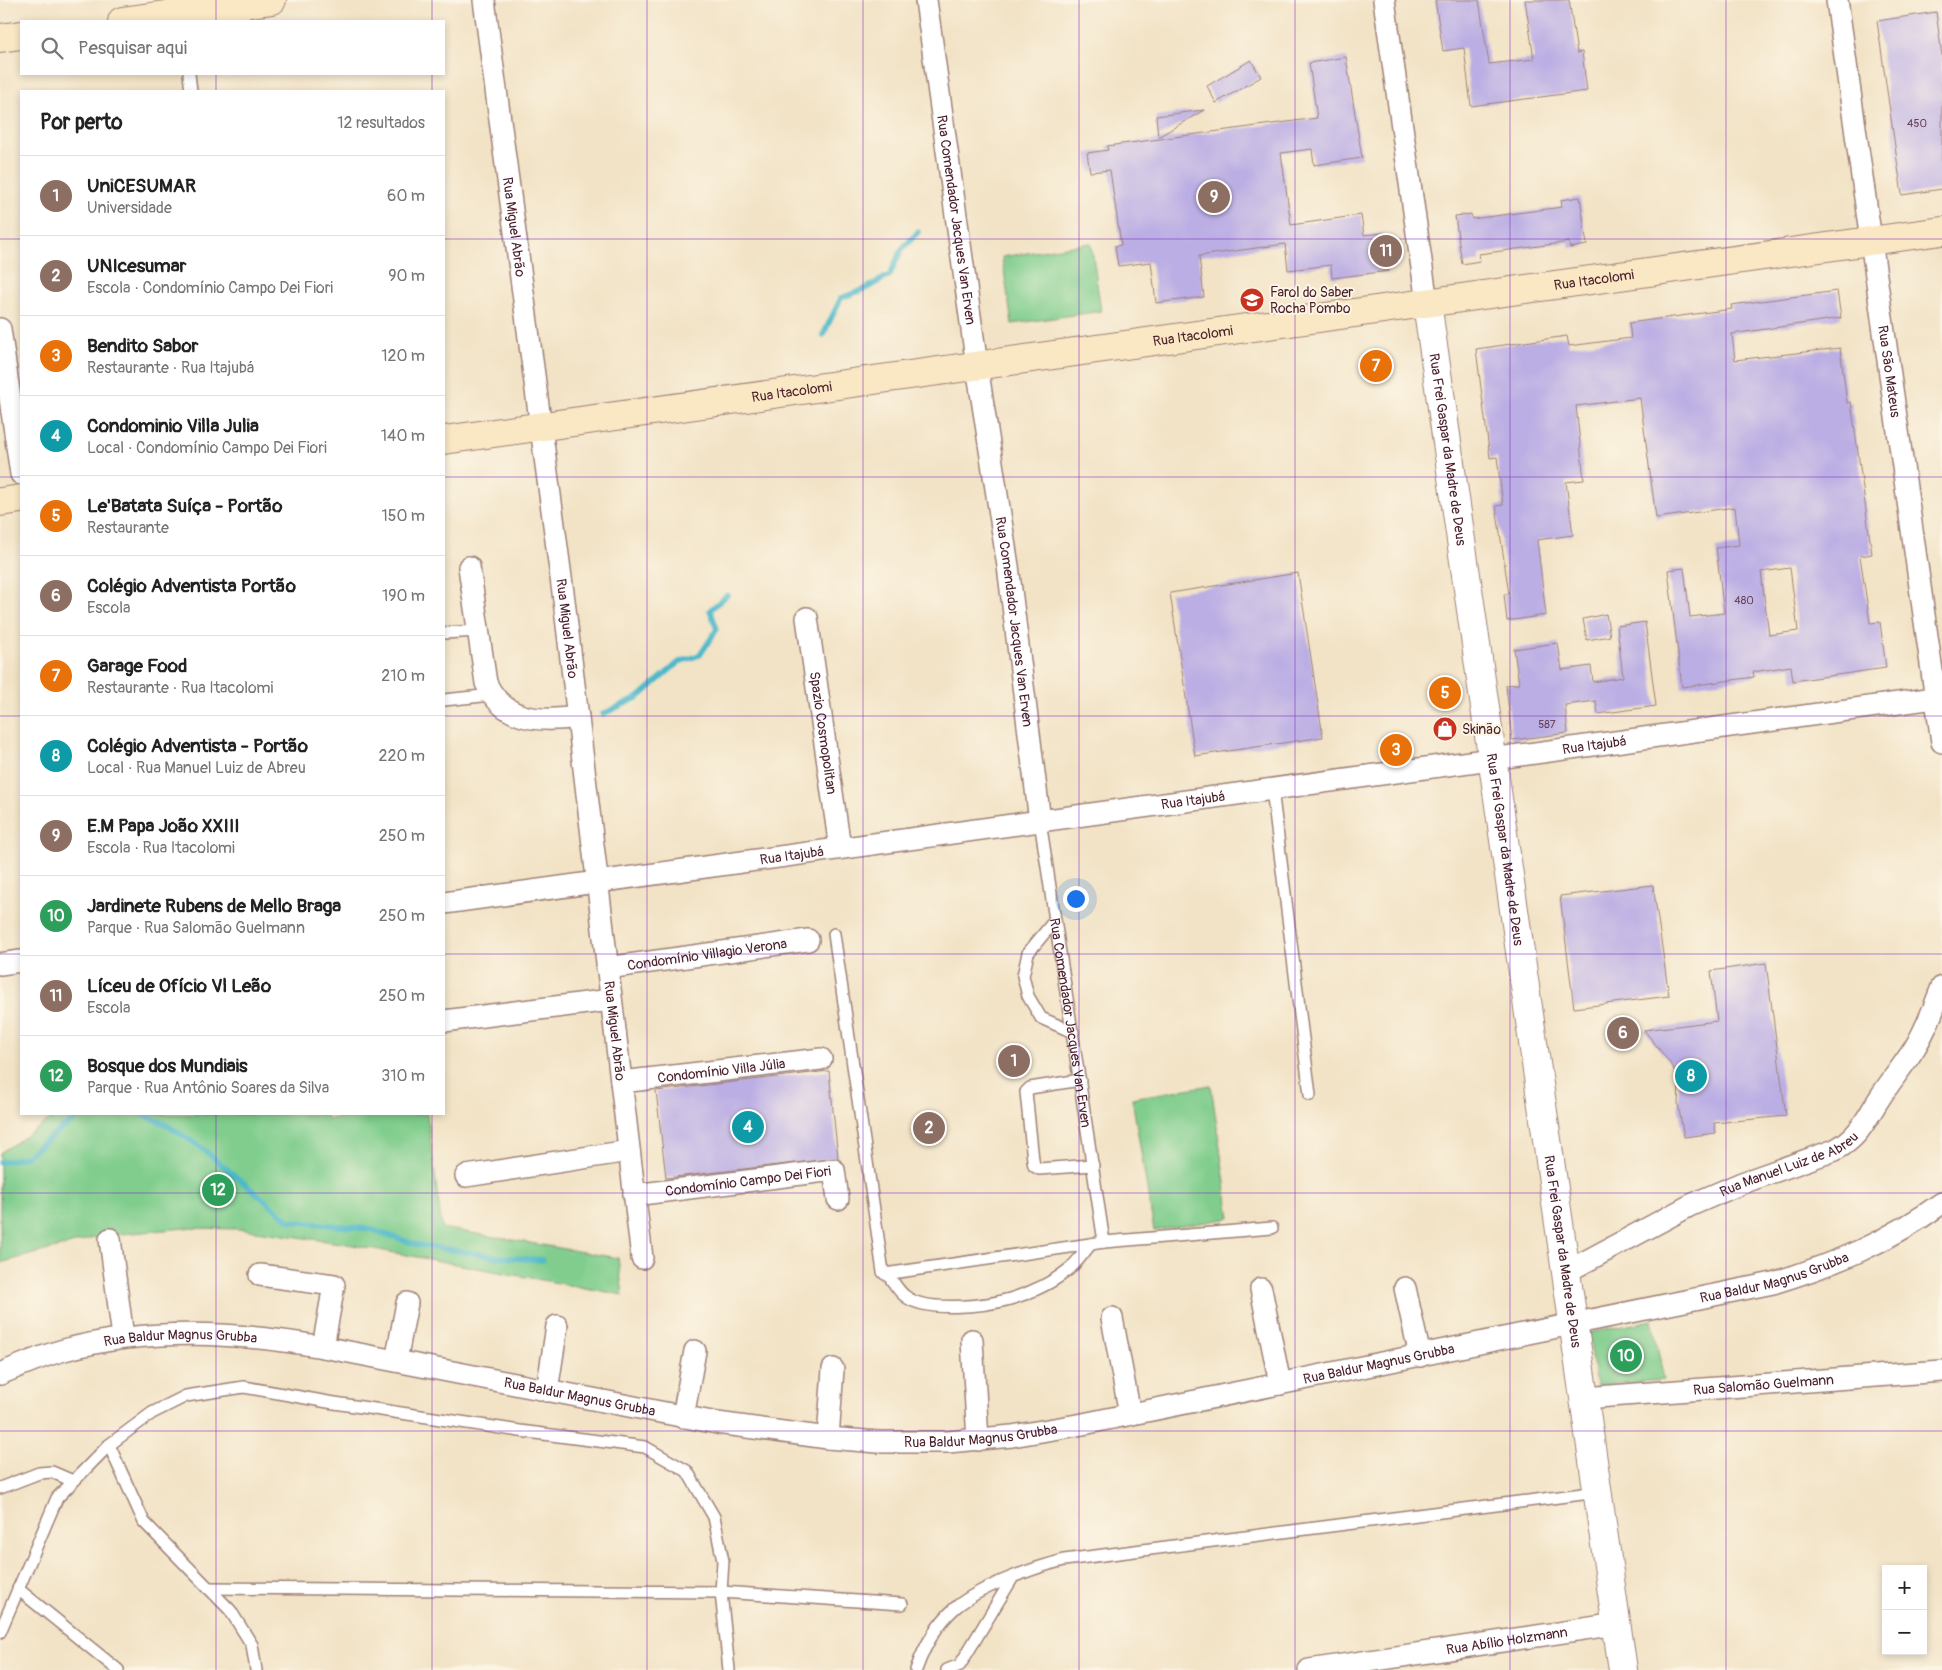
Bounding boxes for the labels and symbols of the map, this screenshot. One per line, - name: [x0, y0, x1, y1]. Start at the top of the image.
- street label: Rua Comendador Jacques Van Erven: [933, 114, 979, 326]
- house number: 450: [1907, 117, 1927, 130]
- street label: Rua Miguel Abrão: [499, 176, 529, 278]
- pin: 9: [1198, 178, 1230, 216]
- pin: 11: [1370, 232, 1402, 270]
- street label: Rua Itacolomi: [1553, 266, 1636, 294]
- place label: Farol do Saber Rocha Pombo: [1270, 284, 1353, 317]
- school or university icon: Farol do Saber Rocha Pombo: [1239, 287, 1265, 313]
- street label: Rua Itacolomi: [1152, 322, 1235, 350]
- street label: Rua São Mateus: [1874, 324, 1904, 419]
- pin: 7: [1360, 347, 1392, 385]
- street label: Rua Frei Gaspar da Madre de Deus: [1425, 352, 1470, 548]
- street label: Rua Itacolomi: [750, 378, 833, 406]
- street label: Rua Comendador Jacques Van Erven: [991, 516, 1036, 728]
- street label: Rua Miguel Abrão: [552, 578, 581, 680]
- house number: 480: [1734, 594, 1754, 607]
- street label: Spazio Cosmopolitan: [806, 670, 840, 795]
- pin: 5: [1429, 674, 1461, 712]
- shop icon: Skinão: [1432, 716, 1458, 742]
- house number: 587: [1538, 718, 1556, 731]
- place label: Skinão: [1462, 721, 1501, 738]
- pin: 3: [1380, 731, 1412, 769]
- street label: Rua Itajubá: [1561, 733, 1627, 758]
- street label: Rua Frei Gaspar da Madre de Deus: [1483, 752, 1527, 947]
- street label: Rua Itajubá: [1160, 788, 1226, 813]
- street label: Rua Itajubá: [759, 843, 825, 868]
- your location: [1063, 886, 1089, 912]
- street label: Rua Comendador Jacques Van Erven: [1046, 917, 1094, 1129]
- street label: Condomínio Villagio Verona: [626, 935, 788, 974]
- street label: Rua Miguel Abrão: [600, 980, 629, 1082]
- pin: 6: [1607, 1014, 1639, 1052]
- pin: 1: [998, 1042, 1030, 1080]
- street label: Condomínio Villa Júlia: [657, 1055, 786, 1087]
- pin: 8: [1675, 1057, 1707, 1095]
- pin: 4: [732, 1108, 764, 1146]
- pin: 2: [913, 1109, 945, 1147]
- street label: Rua Manuel Luiz de Abreu: [1717, 1128, 1862, 1201]
- street label: Rua Frei Gaspar da Madre de Deus: [1540, 1154, 1585, 1349]
- street label: Condomínio Campo Dei Fiori: [664, 1162, 833, 1200]
- pin: 12: [202, 1171, 234, 1209]
- street label: Rua Baldur Magnus Grubba: [1698, 1249, 1851, 1307]
- street label: Rua Baldur Magnus Grubba: [102, 1326, 258, 1350]
- pin: 10: [1610, 1337, 1642, 1375]
- street label: Rua Baldur Magnus Grubba: [1302, 1340, 1456, 1388]
- street label: Rua Salomão Guelmann: [1693, 1371, 1835, 1399]
- street label: Rua Baldur Magnus Grubba: [502, 1374, 657, 1420]
- street label: Rua Baldur Magnus Grubba: [904, 1420, 1059, 1451]
- street label: Rua Abílio Holzmann: [1445, 1623, 1569, 1658]

